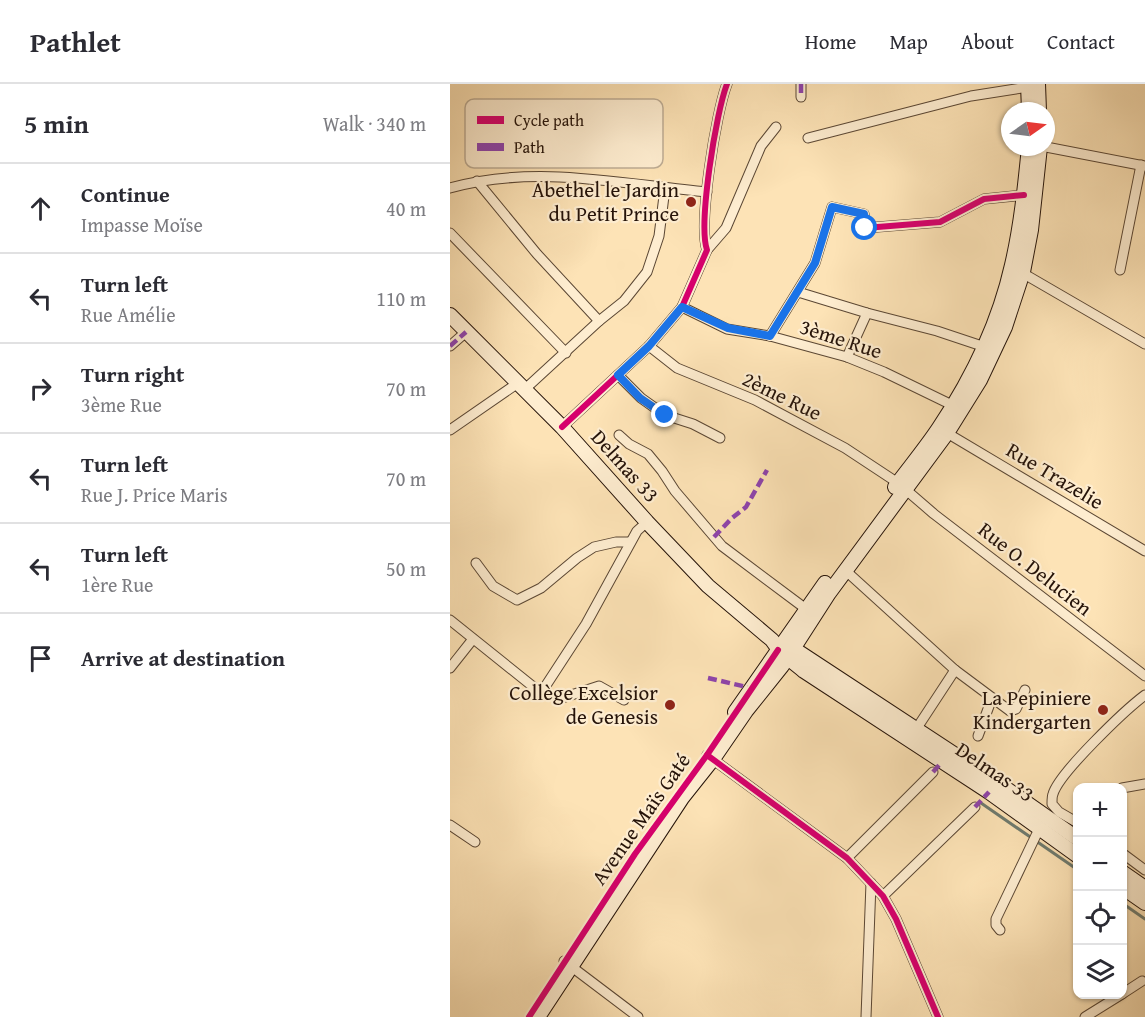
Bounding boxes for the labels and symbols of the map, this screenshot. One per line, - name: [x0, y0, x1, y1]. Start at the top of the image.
- legend: [465, 99, 663, 168]
- north arrow: [1001, 102, 1055, 156]
- text: Cycle path: [514, 108, 584, 132]
- text: Path: [514, 135, 545, 159]
- place label: Abethel le Jardin du Petit Prince: [532, 174, 679, 229]
- marker: Abethel le Jardin du Petit Prince: [684, 195, 698, 209]
- route start: [851, 214, 877, 240]
- street label: 3ème Rue: [796, 311, 886, 366]
- street label: 2ème Rue: [737, 363, 827, 428]
- route end: [651, 401, 677, 427]
- street label: Delmas 33: [584, 422, 667, 509]
- street label: Rue Trazelie: [1001, 434, 1110, 517]
- street label: Rue O. Delucien: [972, 514, 1099, 623]
- place label: Collège Excelsior de Genesis: [509, 677, 658, 732]
- place label: La Pepiniere Kindergarten: [973, 682, 1091, 737]
- marker: Collège Excelsior de Genesis: [663, 698, 677, 712]
- marker: La Pepiniere Kindergarten: [1096, 703, 1110, 717]
- street label: Delmas 33: [950, 734, 1041, 809]
- street label: Avenue Maïs Gaté: [584, 746, 698, 891]

